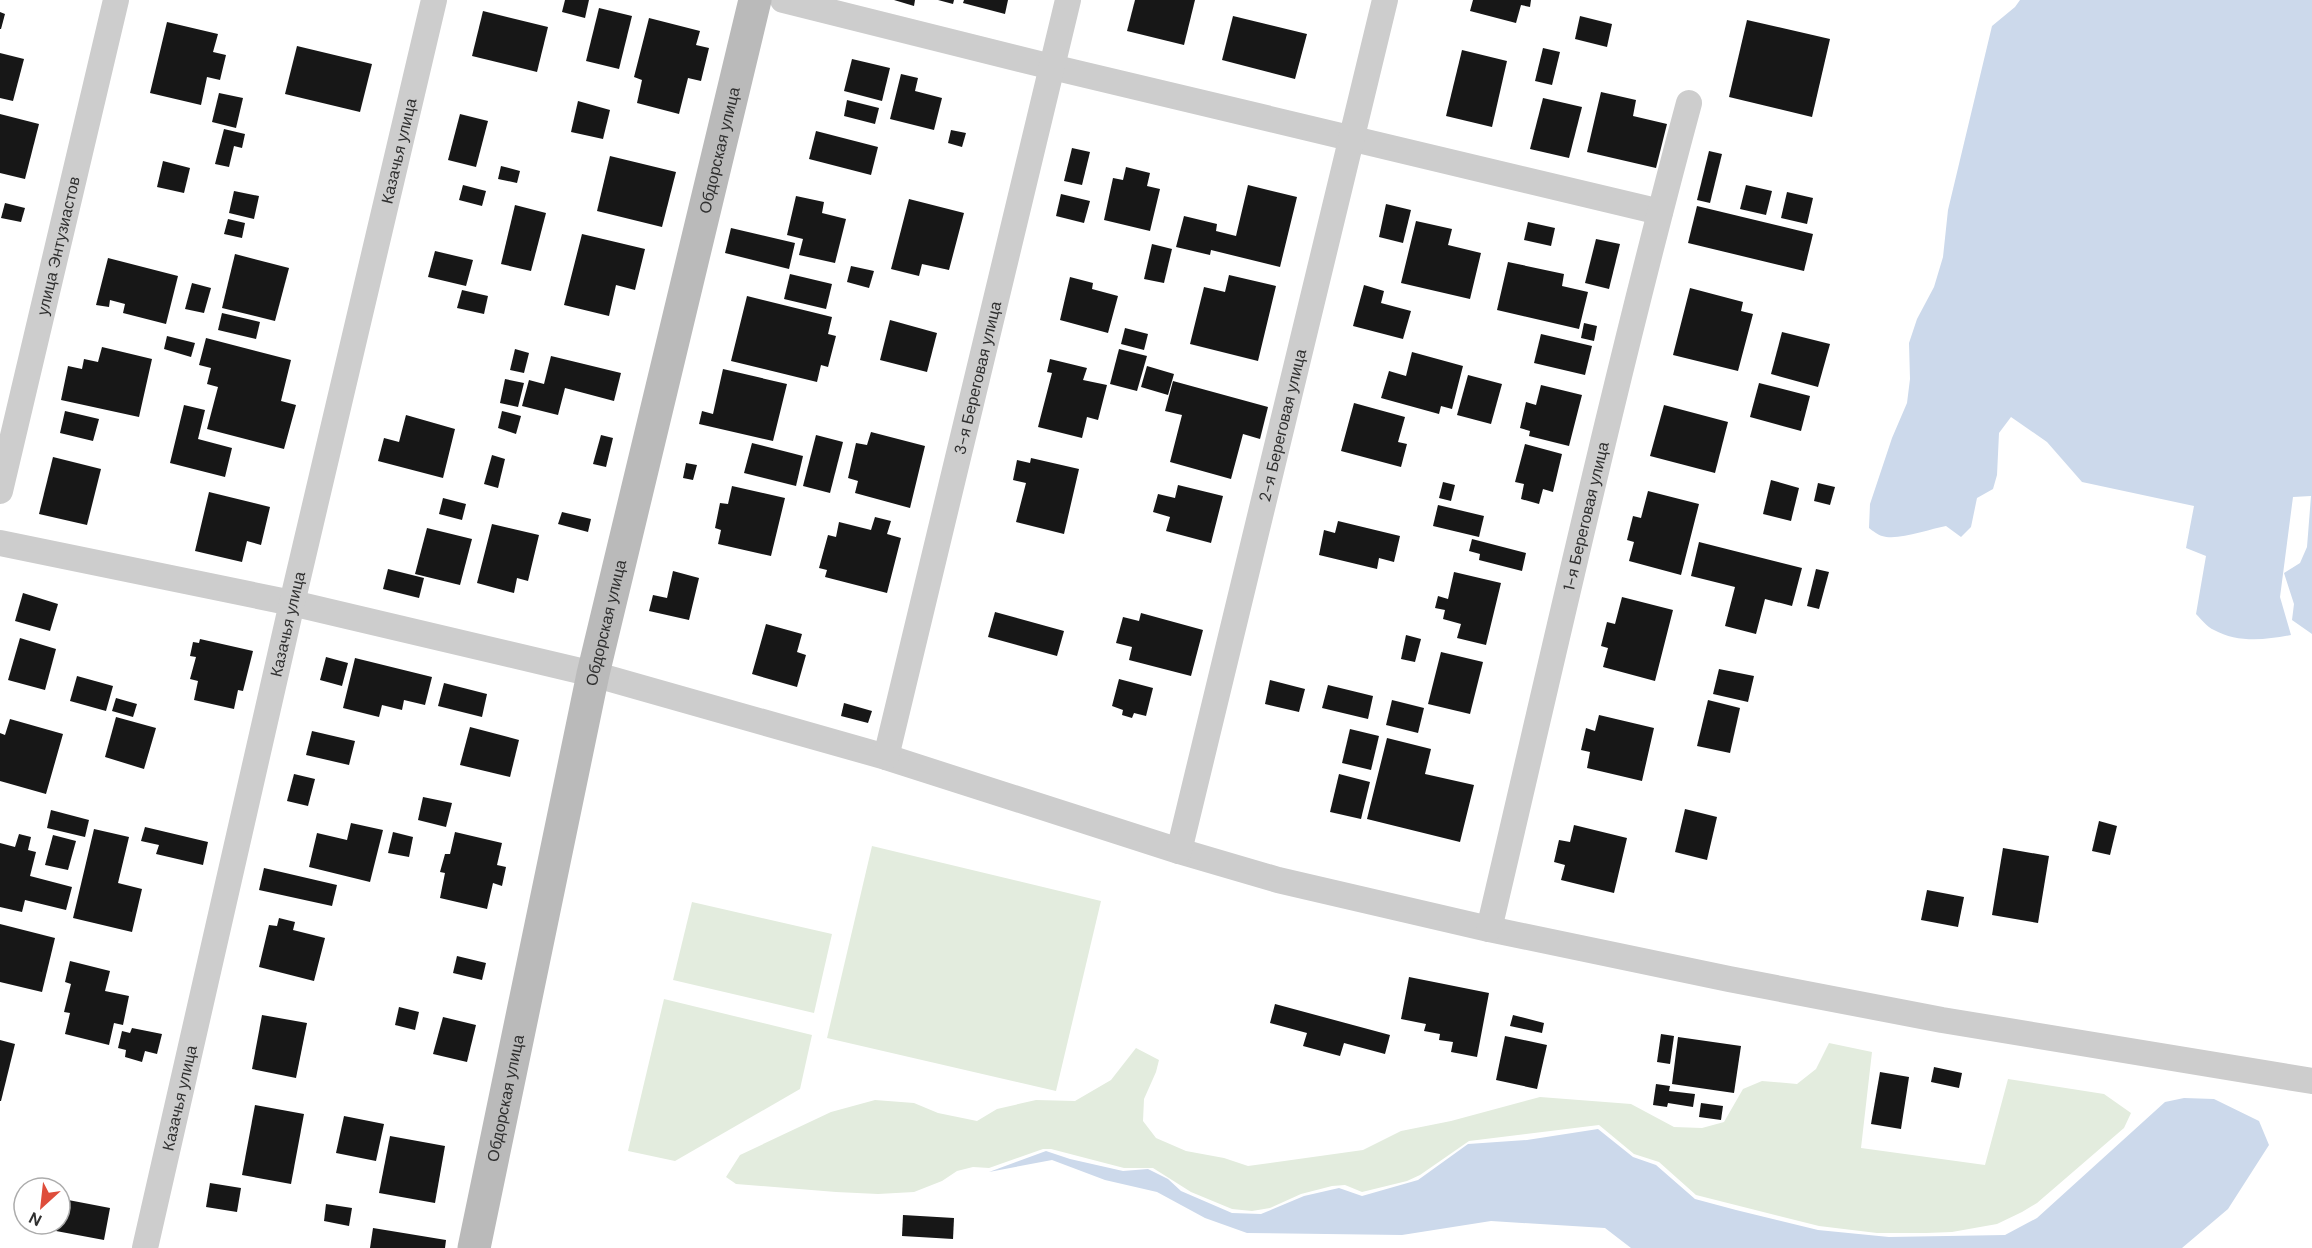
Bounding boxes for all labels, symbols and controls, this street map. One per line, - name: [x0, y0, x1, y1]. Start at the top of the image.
- street label: Обдорская улица: [694, 85, 744, 215]
- street label: Казачья улица: [376, 96, 421, 206]
- street label: улица Энтузиастов: [31, 174, 84, 317]
- street label: 3-я Береговая улица: [949, 299, 1006, 457]
- street label: 2-я Береговая улица: [1253, 347, 1311, 504]
- street label: 1-я Береговая улица: [1558, 439, 1613, 593]
- street label: Обдорская улица: [580, 557, 631, 688]
- street label: Казачья улица: [265, 569, 310, 679]
- street label: Обдорская улица: [482, 1033, 528, 1164]
- street label: Казачья улица: [157, 1043, 201, 1153]
- north arrow: [12, 1176, 72, 1236]
- text: N: [25, 1207, 45, 1231]

